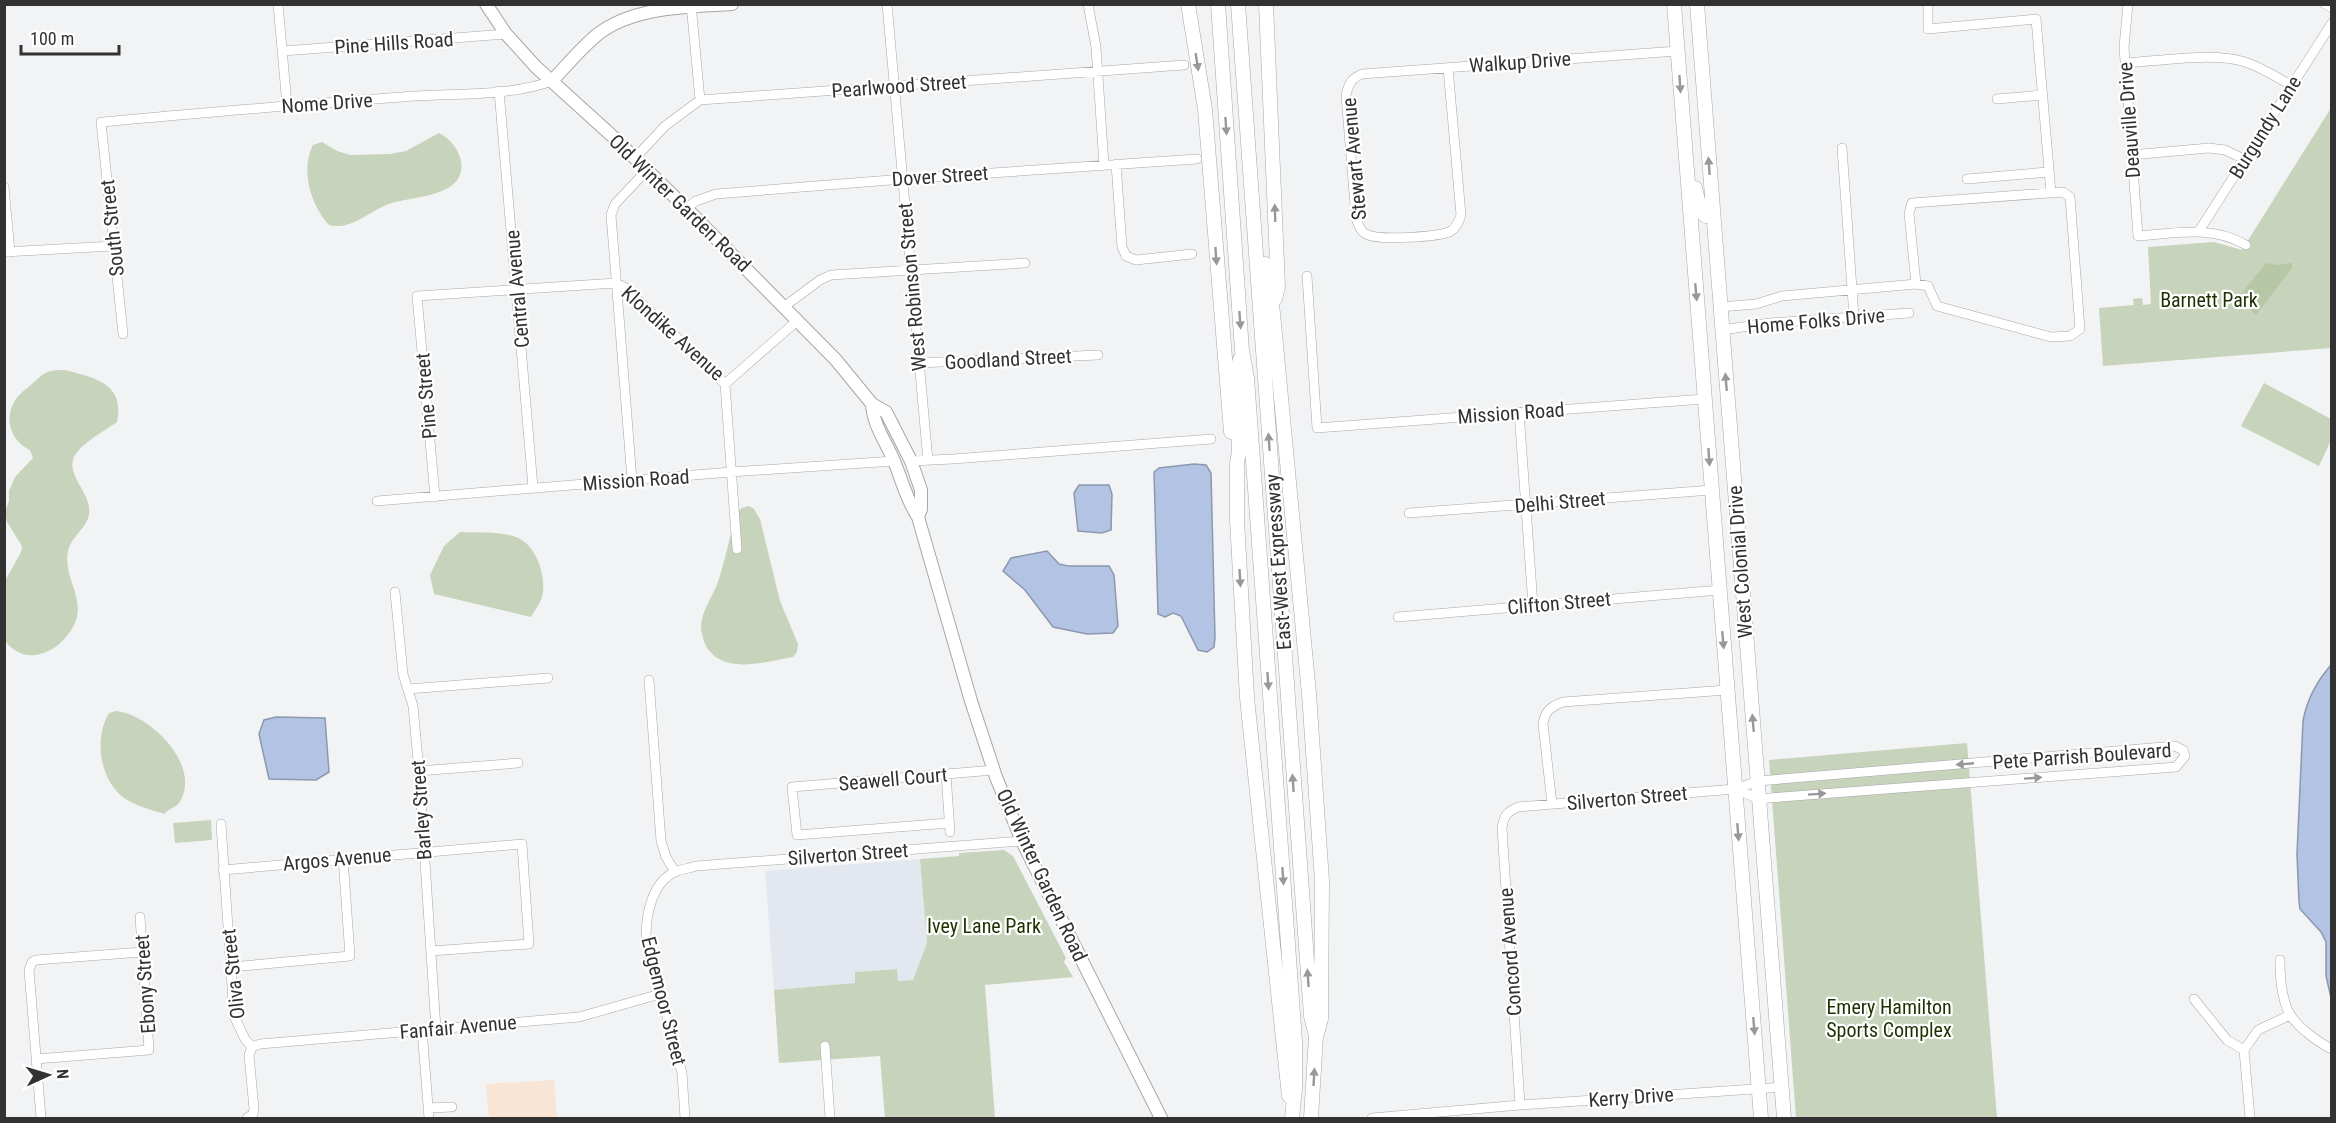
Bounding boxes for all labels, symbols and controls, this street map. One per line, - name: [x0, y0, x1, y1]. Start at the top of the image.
- scale bar: [21, 18, 118, 56]
- street label: Pine Hills Road: [334, 27, 454, 59]
- text: 100 m: [30, 28, 74, 49]
- street label: Walkup Drive: [1468, 46, 1572, 78]
- one-way arrow: [1193, 53, 1202, 72]
- street label: Deauville Drive: [2113, 61, 2145, 179]
- street label: Pearlwood Street: [831, 69, 967, 103]
- street label: Burgundy Lane: [2224, 71, 2306, 183]
- one-way arrow: [1675, 74, 1685, 93]
- street label: Nome Drive: [281, 88, 373, 118]
- street label: Stewart Avenue: [1337, 97, 1371, 221]
- one-way arrow: [1221, 116, 1231, 135]
- street label: Old Winter Garden Road: [604, 129, 756, 277]
- one-way arrow: [1705, 156, 1714, 175]
- street label: Dover Street: [891, 161, 989, 191]
- street label: South Street: [95, 178, 129, 278]
- street label: West Robinson Street: [893, 202, 931, 372]
- one-way arrow: [1270, 204, 1279, 223]
- street label: Central Avenue: [500, 229, 534, 349]
- one-way arrow: [1212, 247, 1221, 266]
- street label: Klondike Avenue: [617, 281, 729, 385]
- one-way arrow: [1691, 283, 1701, 302]
- park label: Barnett Park: [2160, 288, 2258, 312]
- street label: Home Folks Drive: [1746, 303, 1886, 339]
- one-way arrow: [1235, 311, 1244, 330]
- street label: Goodland Street: [944, 344, 1072, 374]
- street label: Pine Street: [410, 352, 442, 440]
- one-way arrow: [1721, 372, 1731, 391]
- street label: Mission Road: [1457, 397, 1565, 429]
- one-way arrow: [1265, 433, 1274, 452]
- one-way arrow: [1704, 448, 1714, 467]
- street label: Mission Road: [582, 464, 690, 496]
- street label: East-West Expressway: [1260, 473, 1296, 651]
- street label: West Colonial Drive: [1723, 485, 1757, 639]
- street label: Delhi Street: [1514, 486, 1606, 518]
- one-way arrow: [1236, 569, 1245, 588]
- street label: Clifton Street: [1506, 587, 1612, 619]
- one-way arrow: [1719, 630, 1728, 649]
- one-way arrow: [1263, 672, 1273, 691]
- one-way arrow: [1748, 713, 1758, 732]
- street label: Pete Parrish Boulevard: [1992, 738, 2172, 774]
- street label: Barley Street: [406, 759, 436, 861]
- one-way arrow: [1955, 759, 1974, 769]
- street label: Seawell Court: [838, 762, 948, 796]
- one-way arrow: [2023, 773, 2042, 783]
- one-way arrow: [1289, 774, 1298, 793]
- street label: Silverton Street: [1566, 781, 1688, 815]
- street label: Old Winter Garden Road: [991, 785, 1093, 965]
- one-way arrow: [1808, 790, 1827, 799]
- one-way arrow: [1733, 822, 1743, 841]
- street label: Silverton Street: [787, 838, 909, 870]
- street label: Argos Avenue: [282, 842, 392, 876]
- one-way arrow: [1278, 866, 1288, 885]
- street label: Concord Avenue: [1494, 887, 1526, 1017]
- park label: Ivey Lane Park: [927, 914, 1041, 938]
- street label: Oliva Street: [216, 928, 250, 1020]
- street label: Ebony Street: [130, 934, 160, 1034]
- street label: Edgemoor Street: [636, 934, 692, 1068]
- one-way arrow: [1304, 968, 1313, 987]
- park label: Emery Hamilton Sports Complex: [1826, 995, 1952, 1042]
- street label: Fanfair Avenue: [399, 1010, 517, 1044]
- one-way arrow: [1749, 1017, 1759, 1036]
- north arrow: [18, 1045, 78, 1105]
- text: N: [53, 1068, 72, 1080]
- one-way arrow: [1309, 1068, 1318, 1087]
- street label: Kerry Drive: [1588, 1082, 1674, 1112]

